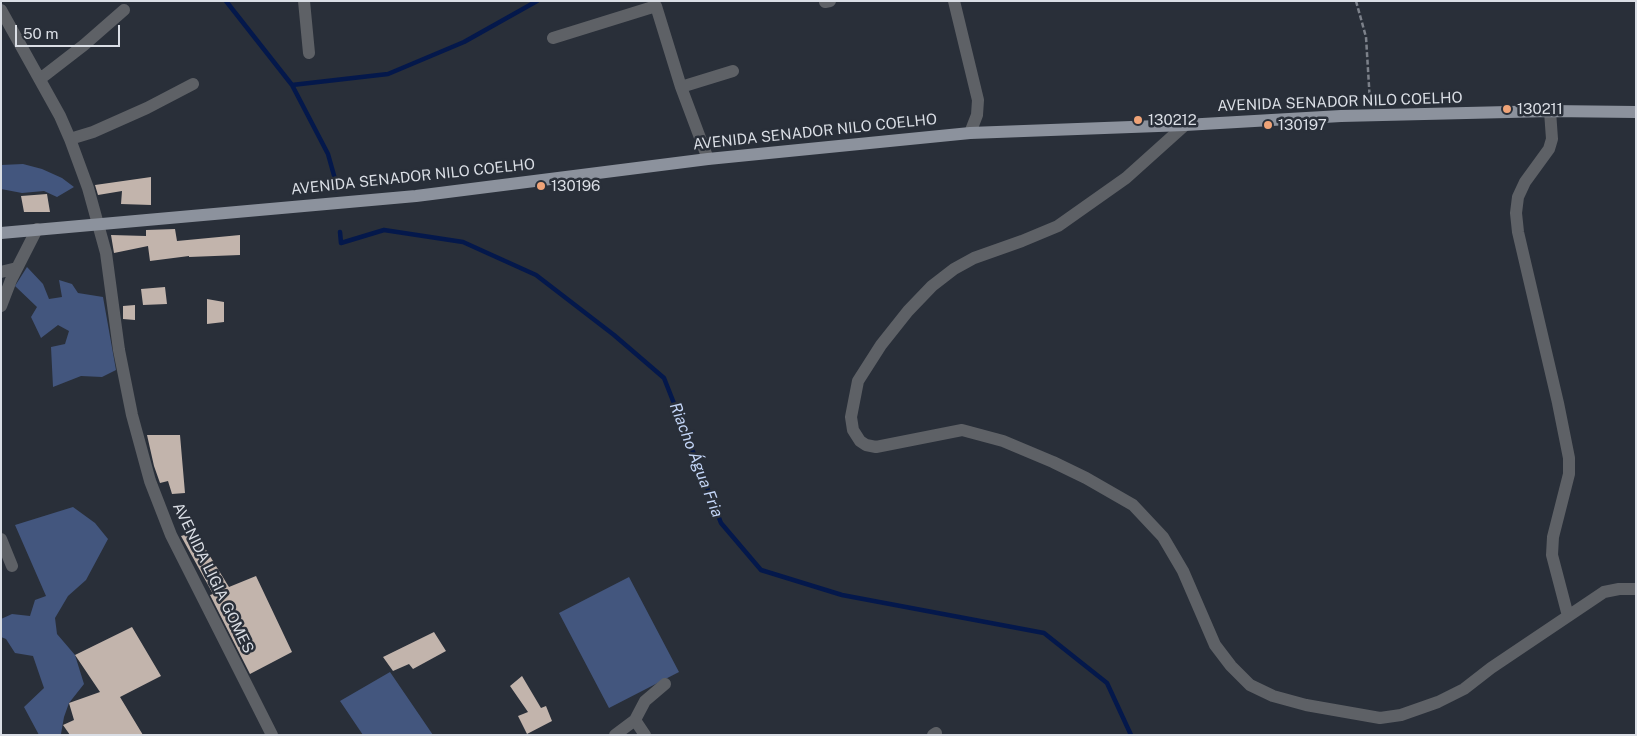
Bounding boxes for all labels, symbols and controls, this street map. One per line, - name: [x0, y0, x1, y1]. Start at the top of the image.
- scale bar: [18, 15, 122, 47]
- text: 50 m: [23, 25, 58, 42]
- street label: AVENIDA SENADOR NILO COELHO: [1217, 89, 1463, 115]
- place label: 130211: [1517, 100, 1563, 118]
- marker: 130211: [1501, 103, 1513, 115]
- street label: AVENIDA SENADOR NILO COELHO: [692, 110, 938, 154]
- place label: 130212: [1148, 111, 1197, 129]
- marker: 130212: [1132, 114, 1144, 126]
- place label: 130197: [1278, 116, 1327, 134]
- marker: 130197: [1262, 119, 1274, 131]
- street label: AVENIDA SENADOR NILO COELHO: [290, 155, 536, 199]
- place label: 130196: [551, 177, 600, 195]
- marker: 130196: [535, 180, 547, 192]
- water label: Riacho Água Fria: [665, 400, 727, 520]
- street label: AVENIDA LIGIA GOMES: [169, 500, 257, 656]

